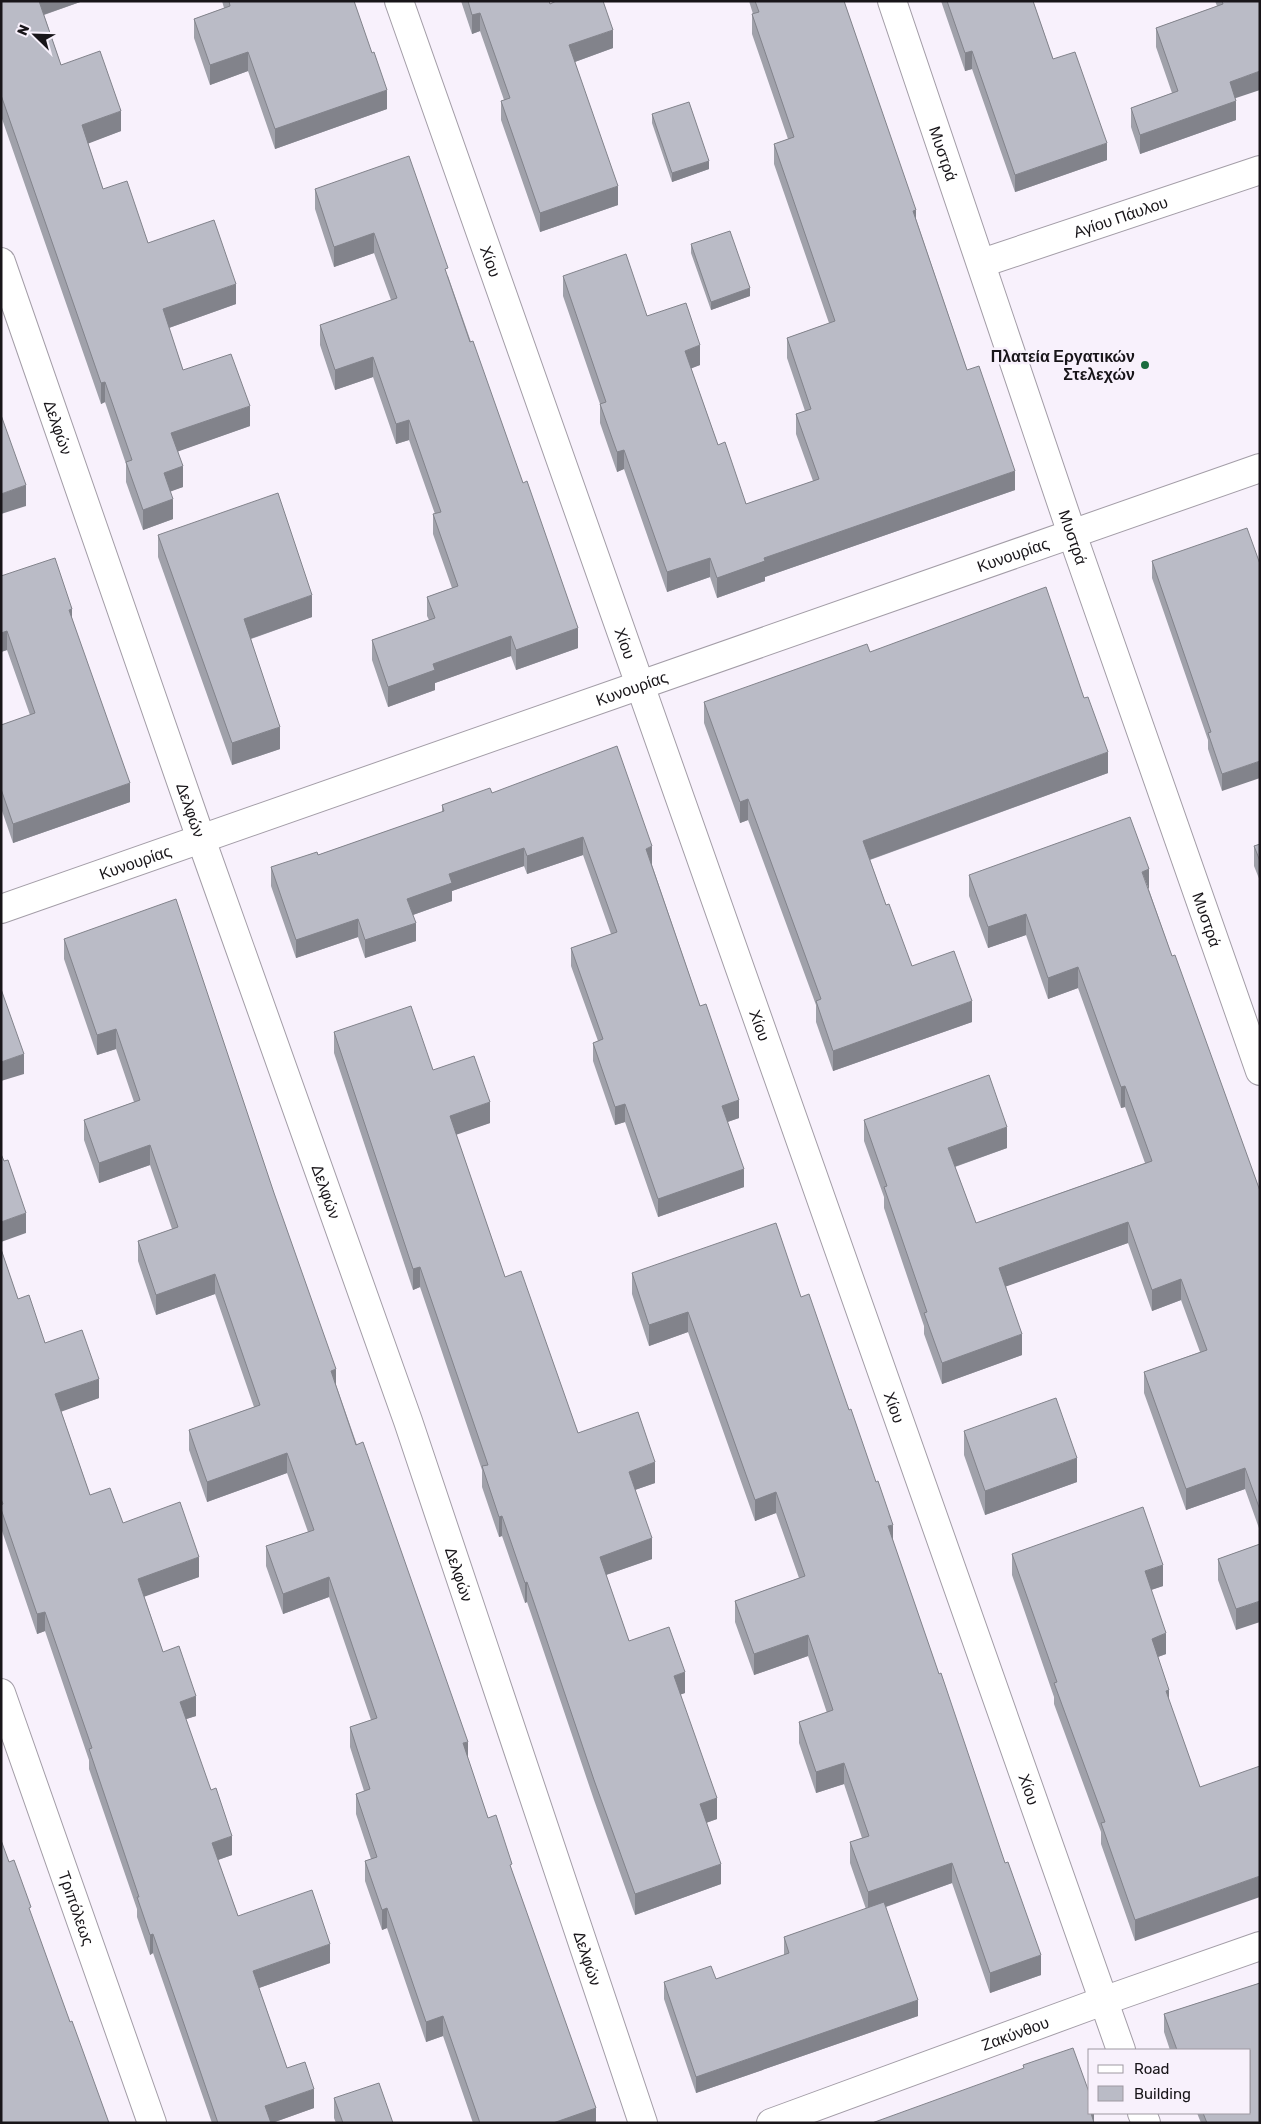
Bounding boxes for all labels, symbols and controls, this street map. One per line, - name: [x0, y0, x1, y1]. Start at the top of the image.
- north arrow: [10, 10, 60, 60]
- text: N: [14, 22, 33, 38]
- street label: Μυστρά: [925, 124, 961, 184]
- street label: Αγίου Πάυλου: [1071, 193, 1170, 242]
- street label: Χίου: [476, 243, 505, 280]
- place label: Πλατεία Εργατικών Στελεχών: [991, 347, 1135, 384]
- marker: Πλατεία Εργατικών Στελεχών: [1139, 359, 1151, 371]
- street label: Δελφών: [40, 398, 76, 457]
- street label: Μυστρά: [1055, 508, 1091, 567]
- street label: Κυνουρίας: [974, 534, 1052, 576]
- street label: Χίου: [611, 625, 639, 662]
- street label: Κυνουρίας: [593, 667, 670, 710]
- street label: Δελφών: [172, 780, 209, 840]
- street label: Κυνουρίας: [97, 841, 174, 884]
- street label: Μυστρά: [1188, 890, 1225, 950]
- street label: Χίου: [745, 1007, 774, 1044]
- street label: Δελφών: [308, 1162, 344, 1222]
- street label: Χίου: [880, 1389, 908, 1426]
- street label: Δελφών: [441, 1545, 477, 1604]
- street label: Χίου: [1014, 1771, 1043, 1808]
- street label: Τριπόλεως: [54, 1869, 98, 1948]
- street label: Δελφών: [569, 1929, 605, 1988]
- street label: Ζακύνθου: [979, 2013, 1052, 2055]
- legend: [1088, 2049, 1251, 2114]
- text: Road: [1134, 2060, 1170, 2078]
- text: Building: [1134, 2085, 1191, 2103]

